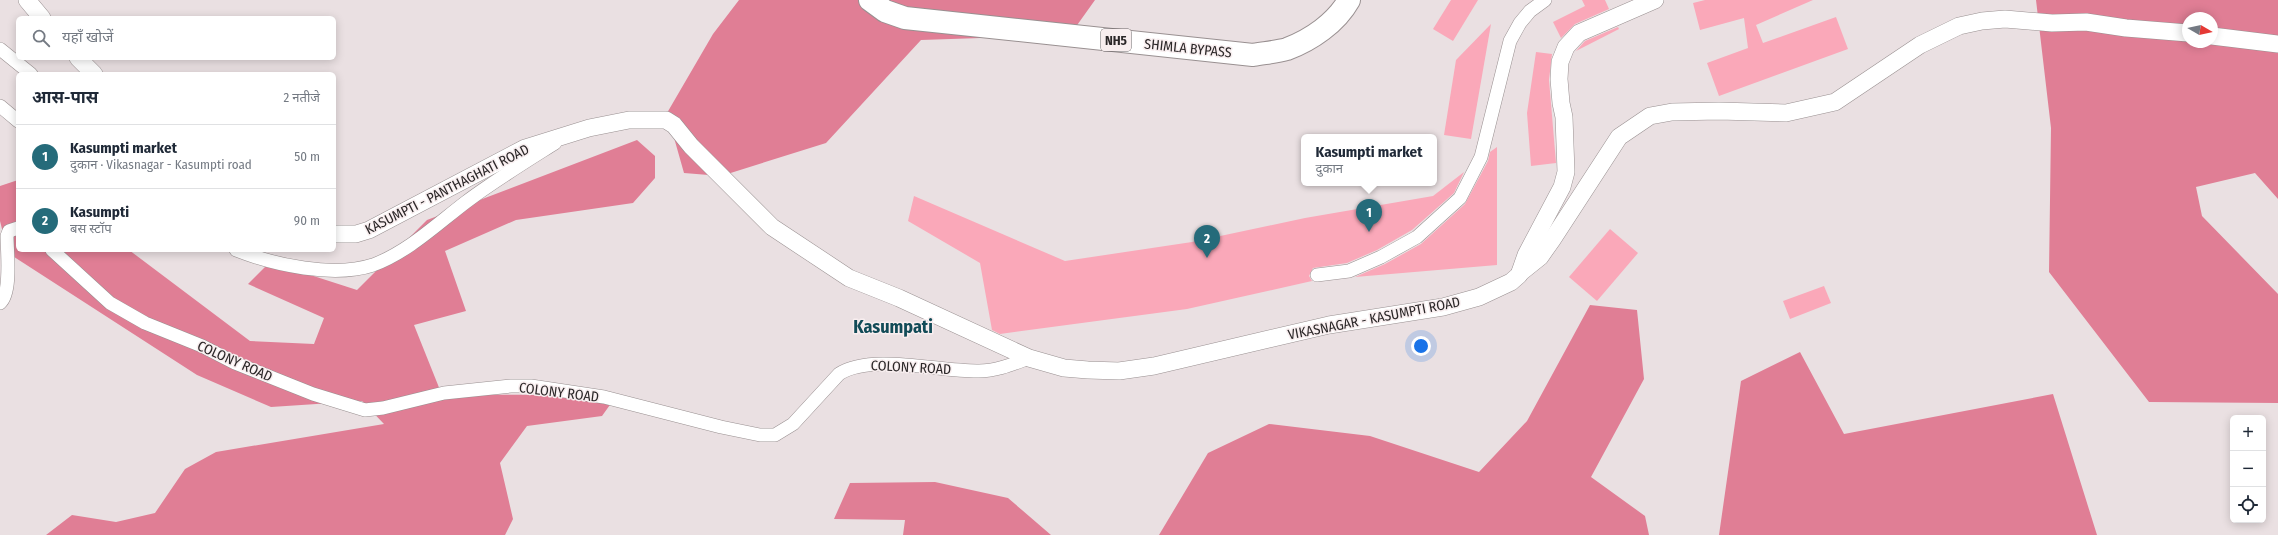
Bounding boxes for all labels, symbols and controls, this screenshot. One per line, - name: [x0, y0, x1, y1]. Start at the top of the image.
- north arrow: [2182, 12, 2218, 48]
- search box: [16, 16, 336, 60]
- icon: search: [30, 27, 52, 49]
- text: यहाँ खोजें: [62, 28, 113, 46]
- road number: NH5: [1101, 29, 1131, 51]
- street label: SHIMLA BYPASS: [1143, 35, 1233, 62]
- text: आस-पास: [32, 87, 98, 108]
- text: 2 नतीजे: [284, 90, 320, 105]
- popup: [1301, 134, 1437, 186]
- text: Kasumpti market: [70, 139, 177, 157]
- street label: KASUMPTI - PANTHAGHATI ROAD: [362, 141, 532, 238]
- text: Kasumpti market: [1316, 143, 1422, 161]
- text: 1: [42, 149, 48, 164]
- text: 50 m: [294, 149, 320, 164]
- text: दुकान · Vikasnagar - Kasumpti road: [70, 157, 252, 172]
- text: दुकान: [1316, 161, 1343, 176]
- pin: 1: [1356, 199, 1382, 232]
- text: Kasumpti: [70, 203, 129, 221]
- text: 2: [42, 213, 48, 228]
- text: 90 m: [294, 213, 320, 228]
- text: बस स्टॉप: [70, 221, 112, 236]
- pin: 2: [1194, 225, 1220, 258]
- street label: VIKASNAGAR - KASUMPTI ROAD: [1287, 293, 1462, 344]
- district label: Kasumpati: [853, 316, 933, 338]
- your location: [1411, 336, 1431, 356]
- street label: COLONY ROAD: [195, 337, 275, 386]
- street label: COLONY ROAD: [870, 357, 952, 378]
- street label: COLONY ROAD: [518, 379, 600, 406]
- map controls: [2230, 415, 2266, 523]
- button: +: [2230, 415, 2266, 451]
- button: −: [2230, 451, 2266, 487]
- button: locate: [2230, 487, 2266, 523]

